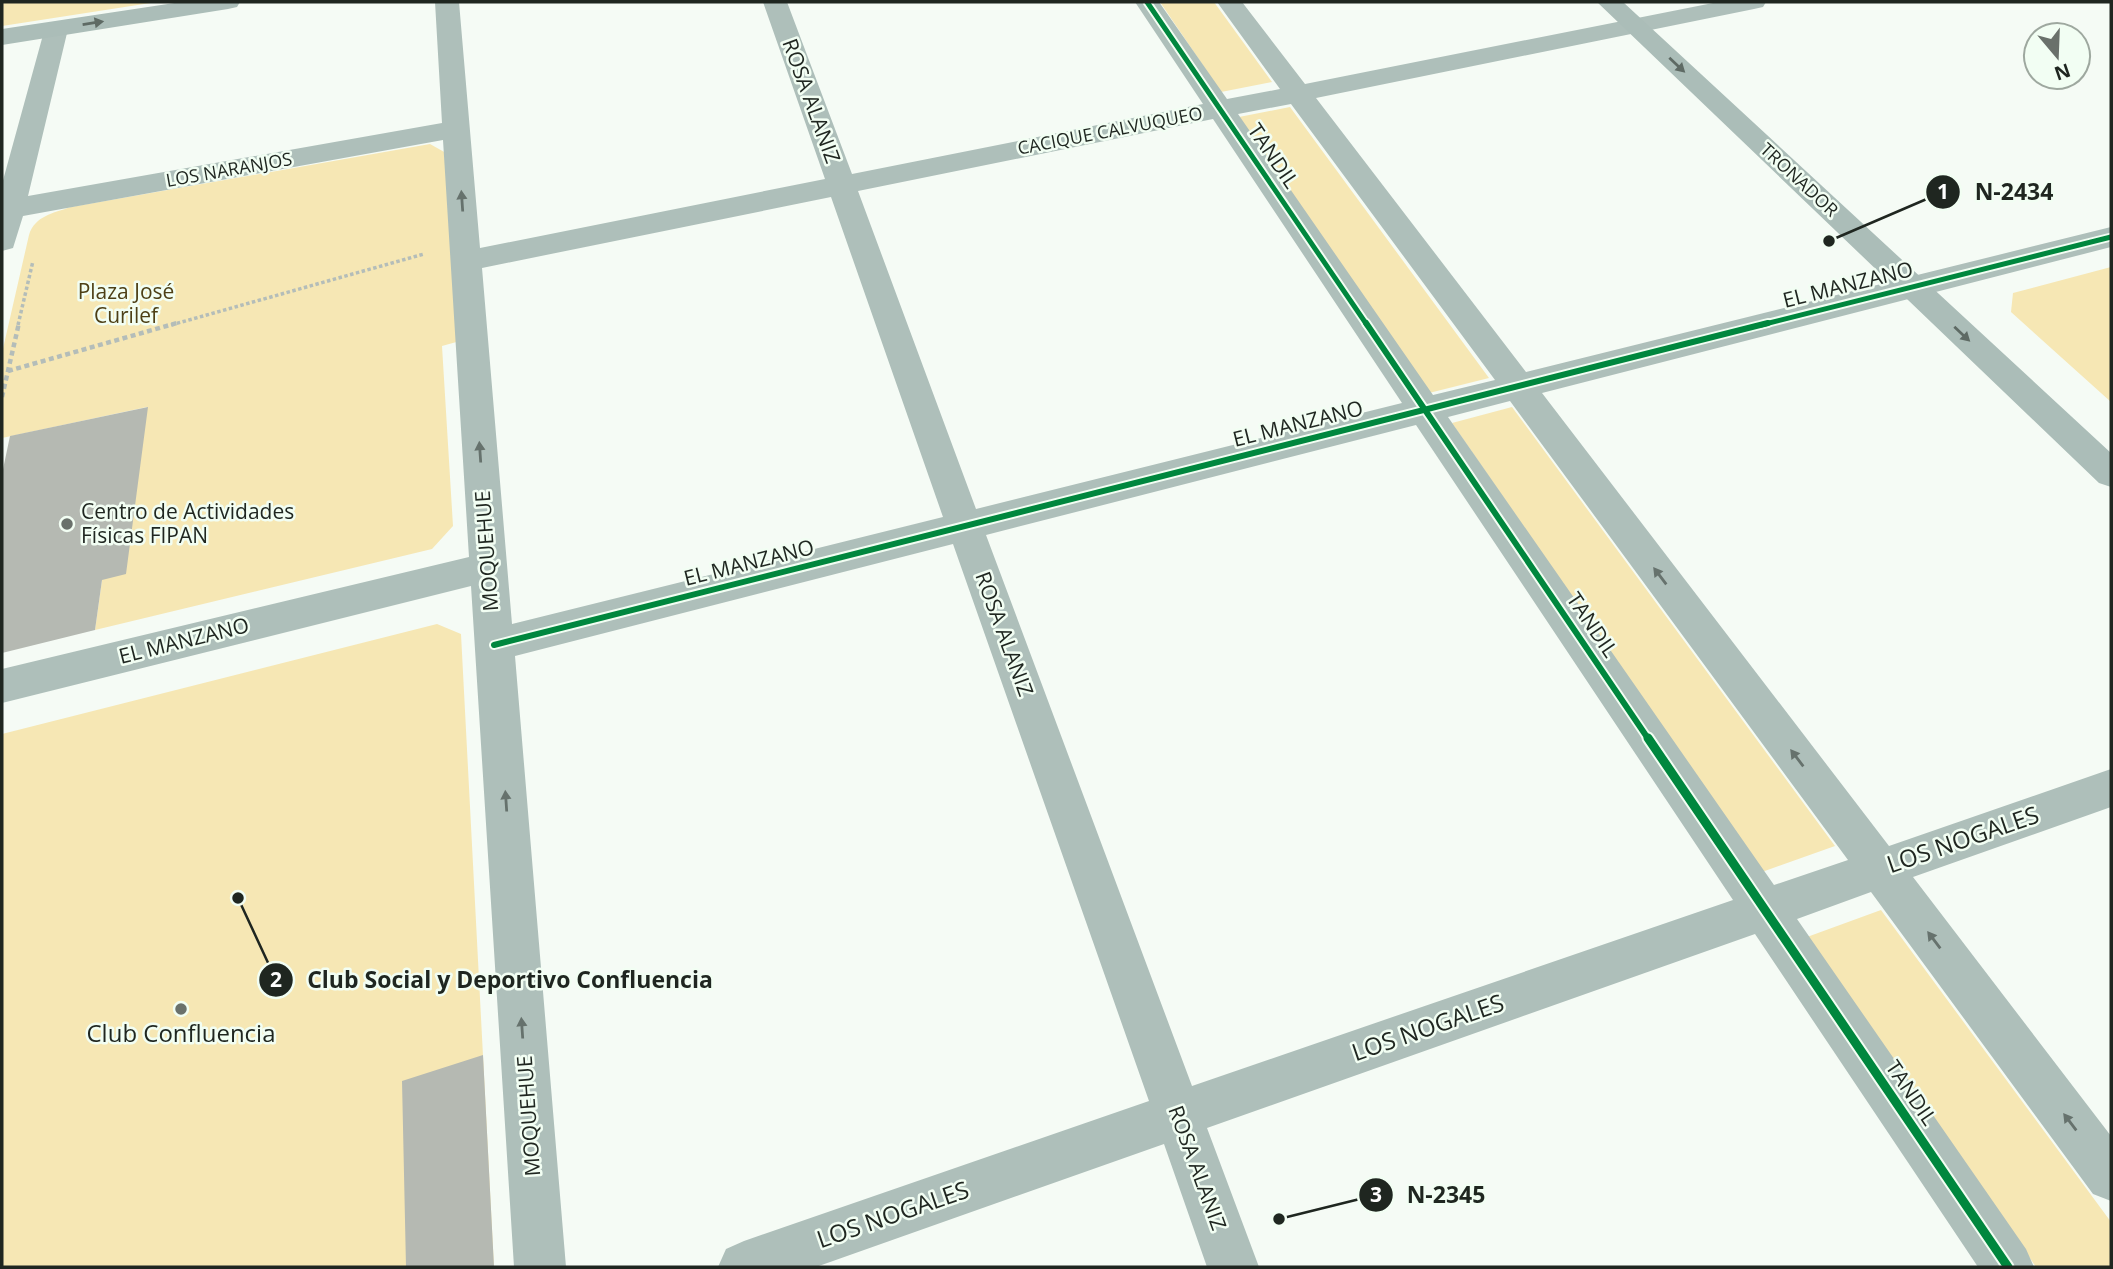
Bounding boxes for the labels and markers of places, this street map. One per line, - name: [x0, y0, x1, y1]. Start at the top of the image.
- callout: N-2434: [1925, 170, 2067, 214]
- place label: Centro de Actividades Físicas FIPAN: [81, 497, 294, 549]
- marker: Centro de Actividades Físicas FIPAN: [59, 516, 75, 532]
- callout: Club Social y Deportivo Confluencia: [258, 958, 727, 1002]
- marker: Club Confluencia: [173, 1001, 189, 1017]
- place label: Club Confluencia: [86, 1016, 276, 1049]
- callout: N-2345: [1358, 1173, 1500, 1217]

